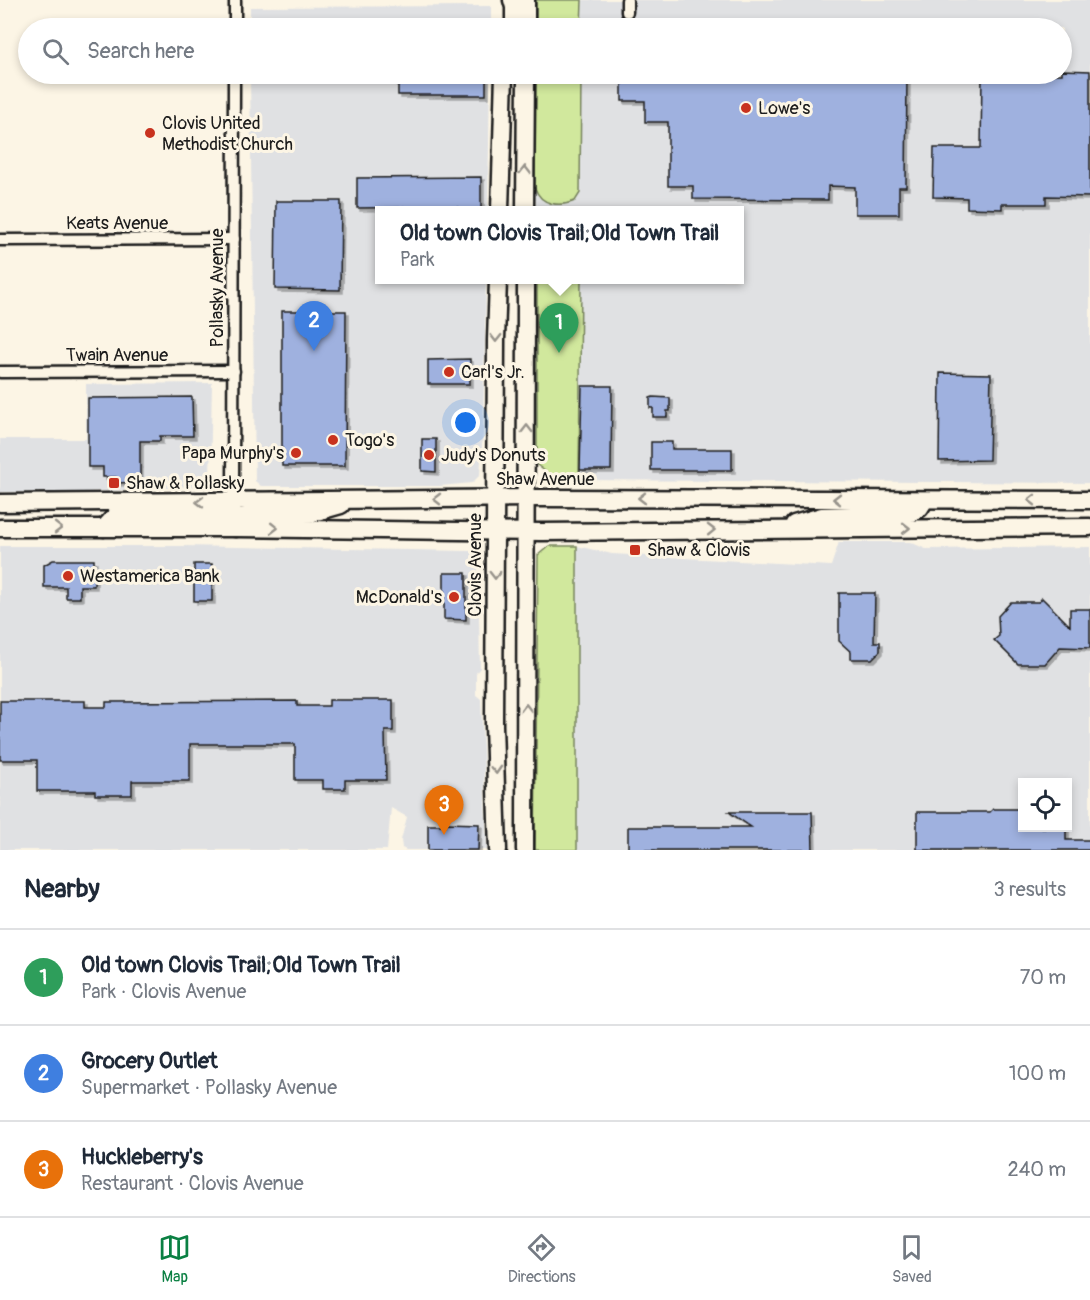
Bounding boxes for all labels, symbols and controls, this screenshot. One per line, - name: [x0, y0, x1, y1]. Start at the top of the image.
- search box: [18, 18, 1072, 84]
- icon: search: [39, 35, 72, 68]
- text: Search here: [87, 37, 194, 65]
- place label: Lowe's: [758, 97, 810, 120]
- marker: Lowe's: [739, 101, 753, 115]
- place label: Clovis United Methodist Church: [162, 112, 293, 156]
- marker: Clovis United Methodist Church: [143, 126, 157, 140]
- one-way arrow: [519, 165, 531, 174]
- popup: [375, 206, 744, 284]
- street label: Keats Avenue: [66, 212, 168, 235]
- text: Old town Clovis Trail;Old Town Trail: [400, 219, 719, 247]
- street label: Pollasky Avenue: [206, 228, 229, 348]
- text: Park: [400, 247, 435, 272]
- pin: 2: [294, 302, 334, 351]
- pin: 1: [540, 304, 578, 353]
- one-way arrow: [490, 333, 502, 342]
- street label: Twain Avenue: [66, 344, 168, 367]
- place label: Carl's Jr.: [461, 361, 525, 384]
- marker: Carl's Jr.: [442, 365, 456, 379]
- your location: [451, 408, 480, 437]
- one-way arrow: [521, 424, 533, 433]
- place label: Togo's: [345, 429, 394, 452]
- marker: Togo's: [326, 433, 340, 447]
- place label: Papa Murphy's: [181, 442, 284, 465]
- place label: Judy's Donuts: [441, 444, 546, 467]
- marker: Papa Murphy's: [289, 446, 303, 460]
- marker: Judy's Donuts: [422, 448, 436, 462]
- street label: Shaw Avenue: [496, 468, 594, 491]
- place label: Shaw & Pollasky: [126, 472, 245, 495]
- marker: Shaw & Pollasky: [107, 476, 121, 490]
- one-way arrow: [637, 492, 646, 504]
- one-way arrow: [432, 493, 441, 505]
- one-way arrow: [832, 493, 841, 506]
- one-way arrow: [1027, 494, 1036, 506]
- one-way arrow: [196, 496, 205, 508]
- street label: Clovis Avenue: [464, 513, 487, 617]
- one-way arrow: [54, 522, 63, 534]
- one-way arrow: [270, 522, 279, 535]
- one-way arrow: [901, 522, 910, 534]
- one-way arrow: [706, 524, 715, 537]
- place label: Shaw & Clovis: [647, 539, 750, 562]
- marker: Shaw & Clovis: [628, 543, 642, 557]
- place label: Westamerica Bank: [80, 565, 220, 588]
- marker: Westamerica Bank: [61, 569, 75, 583]
- one-way arrow: [489, 570, 501, 579]
- place label: McDonald's: [356, 586, 442, 609]
- marker: McDonald's: [447, 590, 461, 604]
- one-way arrow: [520, 703, 532, 712]
- one-way arrow: [489, 765, 502, 774]
- map controls: [1018, 778, 1072, 832]
- button: locate: [1018, 778, 1072, 832]
- pin: 3: [424, 786, 464, 835]
- text: Nearby: [24, 873, 100, 905]
- text: 3 results: [994, 877, 1066, 902]
- text: Old town Clovis Trail;Old Town Trail: [81, 951, 401, 979]
- text: 1: [40, 965, 47, 990]
- text: 70 m: [1020, 965, 1066, 990]
- text: Park · Clovis Avenue: [81, 979, 246, 1004]
- text: Grocery Outlet: [81, 1047, 218, 1075]
- text: 2: [38, 1061, 49, 1086]
- text: 100 m: [1009, 1061, 1066, 1086]
- text: Supermarket · Pollasky Avenue: [81, 1075, 337, 1100]
- text: Huckleberry's: [81, 1143, 203, 1171]
- text: 3: [38, 1157, 49, 1182]
- text: 240 m: [1007, 1157, 1066, 1182]
- text: Restaurant · Clovis Avenue: [81, 1171, 304, 1196]
- tab: Map: [158, 1231, 191, 1287]
- tab: Directions: [508, 1231, 576, 1287]
- tab: Saved: [892, 1231, 932, 1287]

